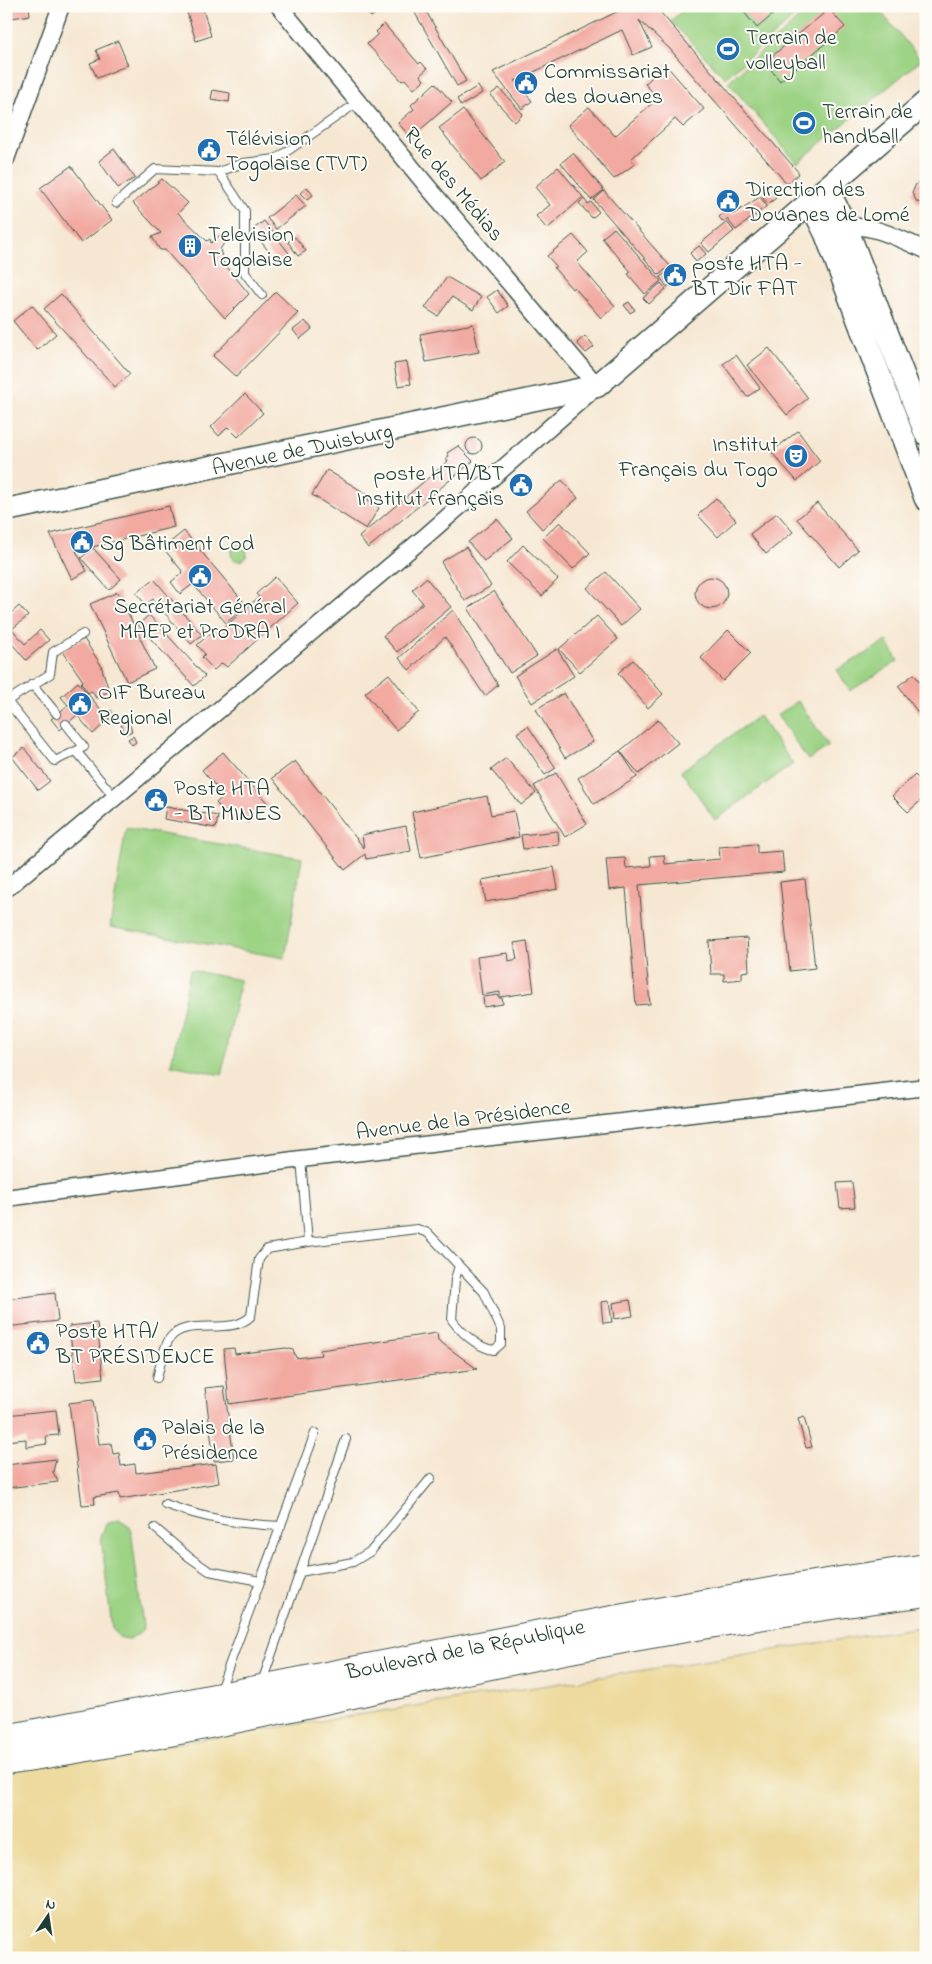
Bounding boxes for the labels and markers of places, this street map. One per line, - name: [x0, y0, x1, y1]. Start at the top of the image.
- place label: Terrain de volleyball: [746, 23, 837, 81]
- sports icon: Terrain de volleyball: [715, 36, 741, 62]
- place label: Commissariat des douanes: [544, 57, 671, 114]
- public building icon: Commissariat des douanes: [513, 70, 539, 96]
- place label: Terrain de handball: [822, 97, 913, 154]
- sports icon: Terrain de handball: [791, 110, 817, 136]
- place label: Télévision Togolaise (TVT): [226, 124, 367, 182]
- public building icon: Télévision Togolaise (TVT): [196, 137, 222, 163]
- place label: Direction des Douanes de Lomé: [745, 175, 910, 232]
- public building icon: Direction des Douanes de Lomé: [715, 188, 741, 214]
- place label: Television Togolaise: [208, 220, 294, 278]
- building icon: Television Togolaise: [177, 233, 203, 259]
- place label: poste HTA - BT Dir FAT: [691, 249, 802, 306]
- public building icon: poste HTA - BT Dir FAT: [662, 262, 688, 288]
- place label: Institut Français du Togo: [618, 430, 779, 488]
- theatre icon: Institut Français du Togo: [783, 443, 809, 469]
- place label: poste HTA/BT Institut français: [357, 459, 504, 516]
- public building icon: poste HTA/BT Institut français: [508, 472, 534, 498]
- public building icon: Sg Bâtiment Cod: [69, 529, 95, 555]
- place label: Sg Bâtiment Cod: [100, 529, 254, 562]
- public building icon: Secrétariat Général MAEP et ProDRA I: [187, 563, 213, 589]
- place label: Secrétariat Général MAEP et ProDRA I: [114, 592, 286, 649]
- place label: OIF Bureau Regional: [98, 678, 206, 736]
- public building icon: OIF Bureau Regional: [67, 691, 93, 717]
- place label: Poste HTA - BT MINES: [174, 774, 282, 831]
- public building icon: Poste HTA - BT MINES: [143, 787, 169, 813]
- place label: Poste HTA/ BT PRÉSIDENCE: [55, 1317, 215, 1374]
- public building icon: Poste HTA/ BT PRÉSIDENCE: [25, 1330, 51, 1356]
- place label: Palais de la Présidence: [162, 1413, 265, 1470]
- public building icon: Palais de la Présidence: [132, 1426, 158, 1452]

